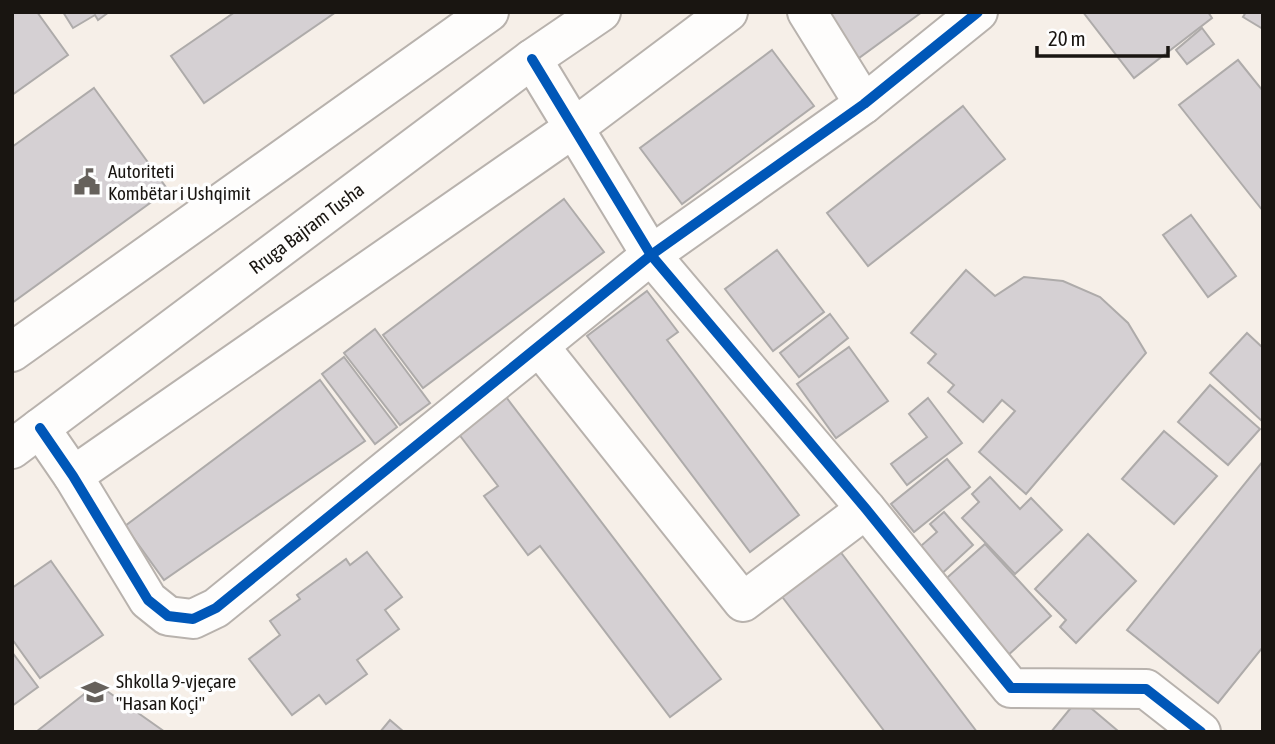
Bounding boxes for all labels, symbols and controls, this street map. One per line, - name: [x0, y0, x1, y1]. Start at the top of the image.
- scale bar: [1037, 14, 1168, 58]
- text: 20 m: [1048, 26, 1086, 50]
- place label: Autoriteti Kombëtar i Ushqimit: [108, 160, 251, 204]
- public building icon: Autoriteti Kombëtar i Ushqimit: [72, 167, 102, 197]
- street label: Rruga Bajram Tusha: [245, 178, 368, 278]
- place label: Shkolla 9-vjeçare "Hasan Koçi": [116, 670, 236, 714]
- school or university icon: Shkolla 9-vjeçare "Hasan Koçi": [80, 677, 110, 707]

